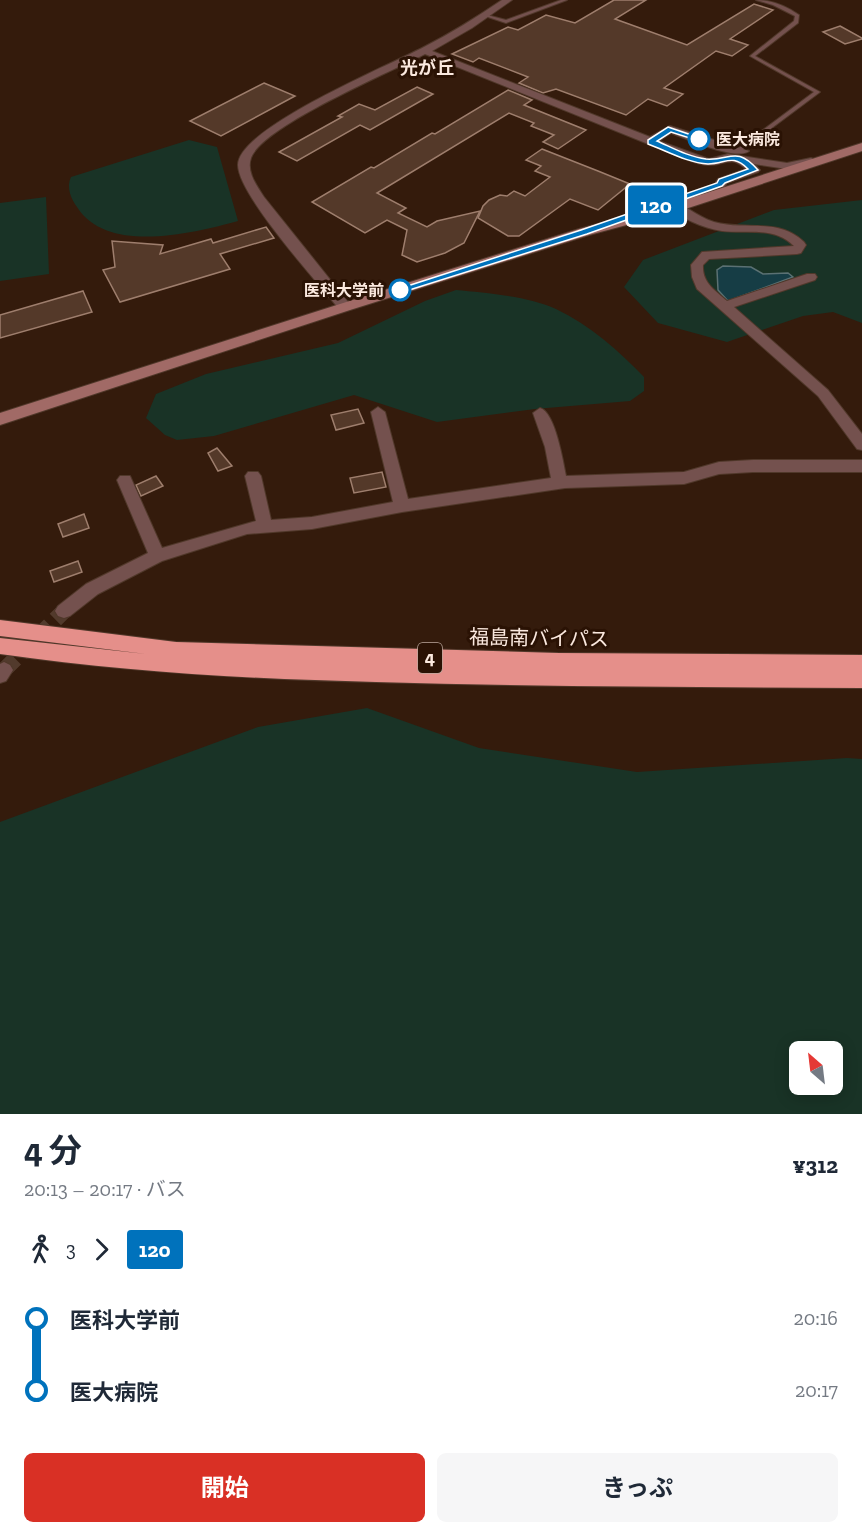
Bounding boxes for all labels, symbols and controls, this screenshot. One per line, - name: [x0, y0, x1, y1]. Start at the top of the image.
- district label: 光が丘: [400, 57, 454, 79]
- marker: 医大病院: [688, 128, 710, 150]
- place label: 医大病院: [716, 130, 780, 149]
- line badge: 120: [622, 186, 690, 224]
- text: 120: [640, 193, 672, 218]
- marker: 医科大学前: [389, 279, 411, 301]
- place label: 医科大学前: [304, 281, 384, 300]
- street label: 福島南バイパス: [469, 625, 609, 651]
- road number: 4: [418, 643, 442, 673]
- north arrow: [789, 1041, 843, 1095]
- map controls: [789, 1041, 843, 1095]
- text: 4 分: [24, 1131, 82, 1170]
- text: ¥312: [792, 1152, 838, 1179]
- text: 20:13 – 20:17 · バス: [24, 1177, 186, 1201]
- icon: walk: [24, 1233, 57, 1266]
- icon: forward: [85, 1233, 118, 1266]
- text: 3: [66, 1237, 76, 1261]
- text: 120: [139, 1237, 171, 1262]
- text: 20:16: [793, 1306, 838, 1330]
- text: 医科大学前: [70, 1307, 180, 1334]
- text: 20:17: [795, 1378, 838, 1402]
- text: 医大病院: [70, 1379, 158, 1406]
- button: 開始: [24, 1453, 425, 1522]
- button: きっぷ: [437, 1453, 838, 1522]

